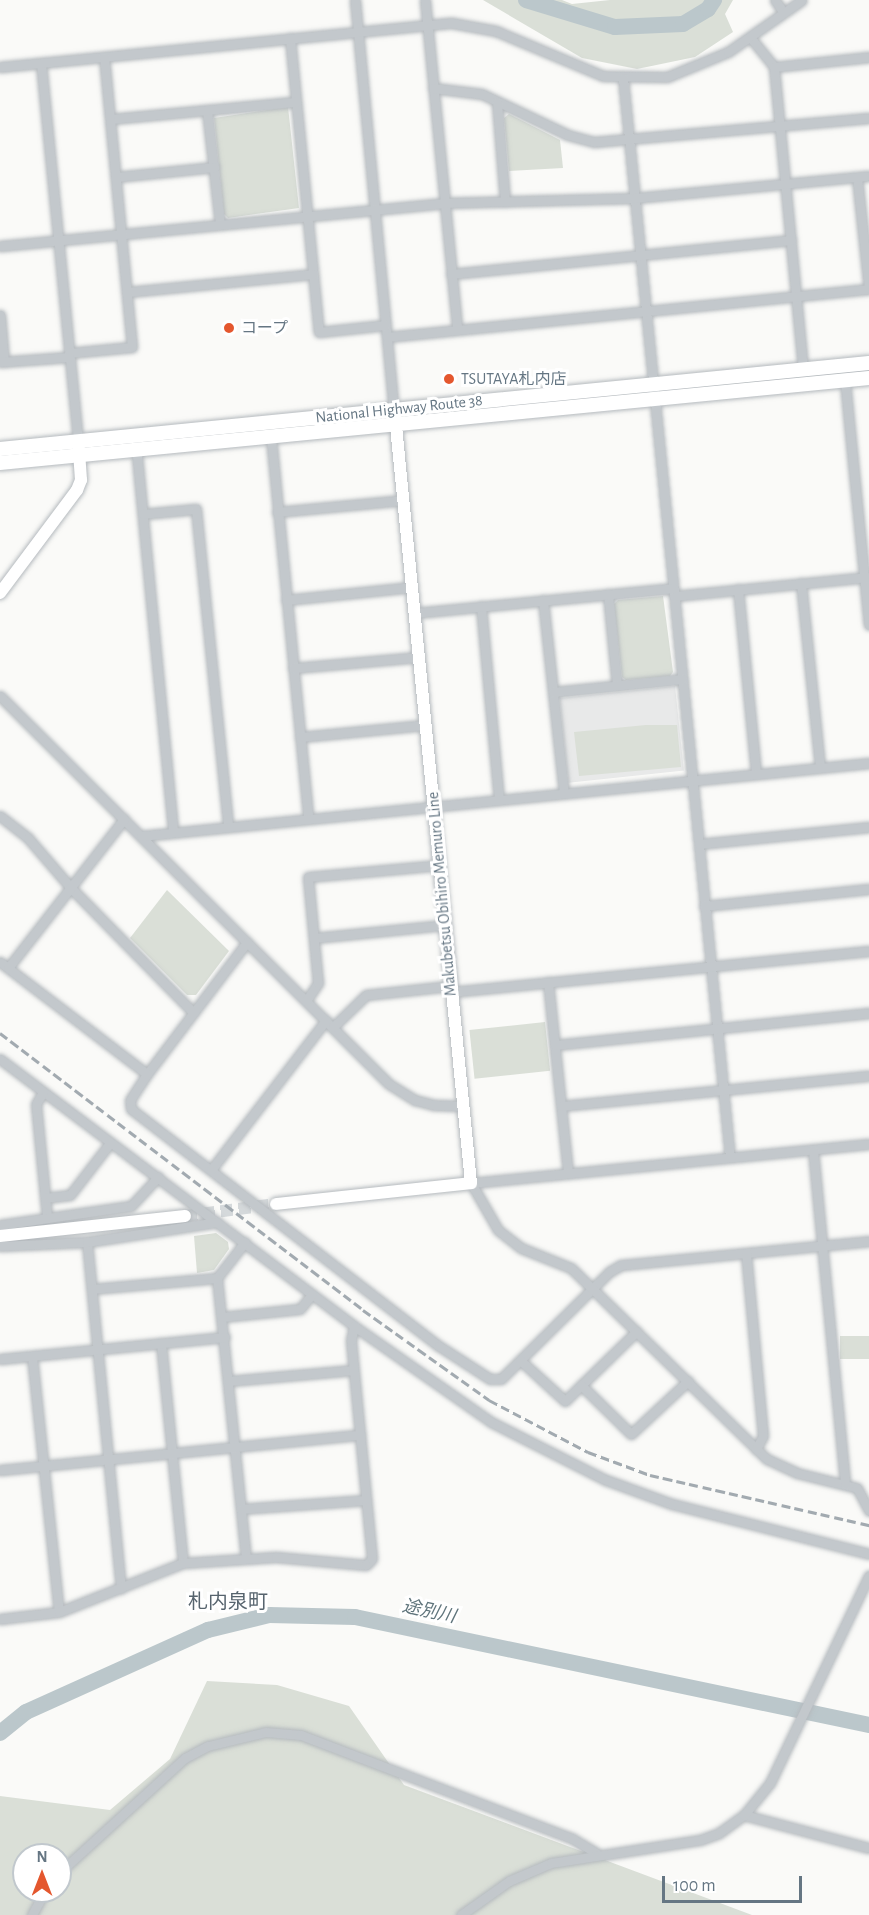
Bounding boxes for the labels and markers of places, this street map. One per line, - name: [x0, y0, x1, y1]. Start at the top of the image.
- place label: コープ: [241, 318, 289, 338]
- marker: コープ: [222, 321, 236, 335]
- place label: TSUTAYA札内店: [461, 369, 567, 389]
- marker: TSUTAYA札内店: [442, 372, 456, 386]

